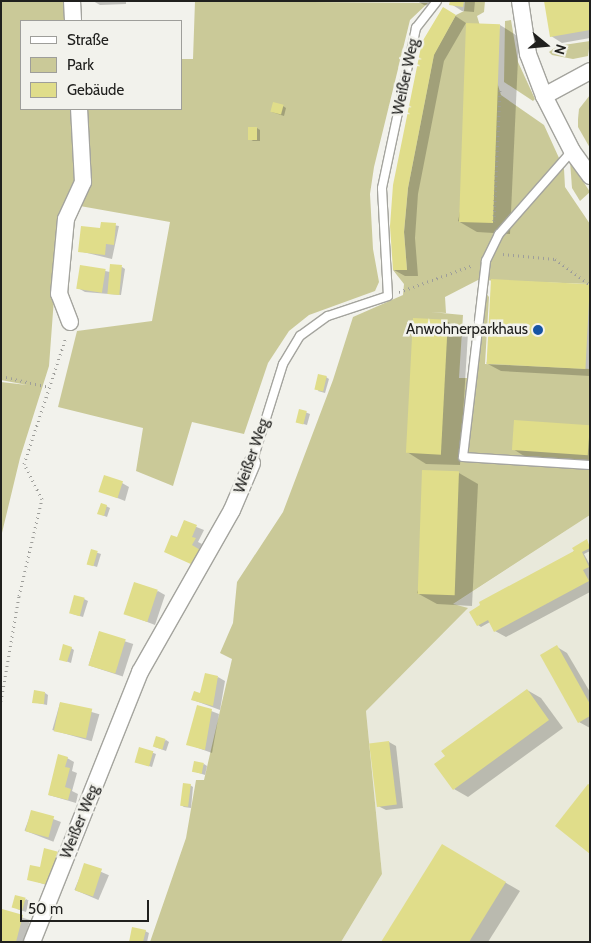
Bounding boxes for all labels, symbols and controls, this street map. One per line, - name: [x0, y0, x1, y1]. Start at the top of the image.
- legend: [20, 20, 182, 110]
- north arrow: [521, 20, 571, 70]
- text: Straße: [67, 31, 109, 49]
- street label: Weißer Weg: [389, 37, 423, 117]
- text: N: [550, 42, 570, 57]
- text: Park: [67, 56, 94, 74]
- text: Gebäude: [67, 81, 124, 99]
- place label: Anwohnerparkhaus: [406, 321, 528, 339]
- marker: Anwohnerparkhaus: [532, 324, 544, 336]
- street label: Weißer Weg: [231, 416, 273, 496]
- street label: Weißer Weg: [57, 783, 103, 861]
- scale bar: [22, 890, 151, 922]
- text: 50 m: [28, 900, 63, 918]

